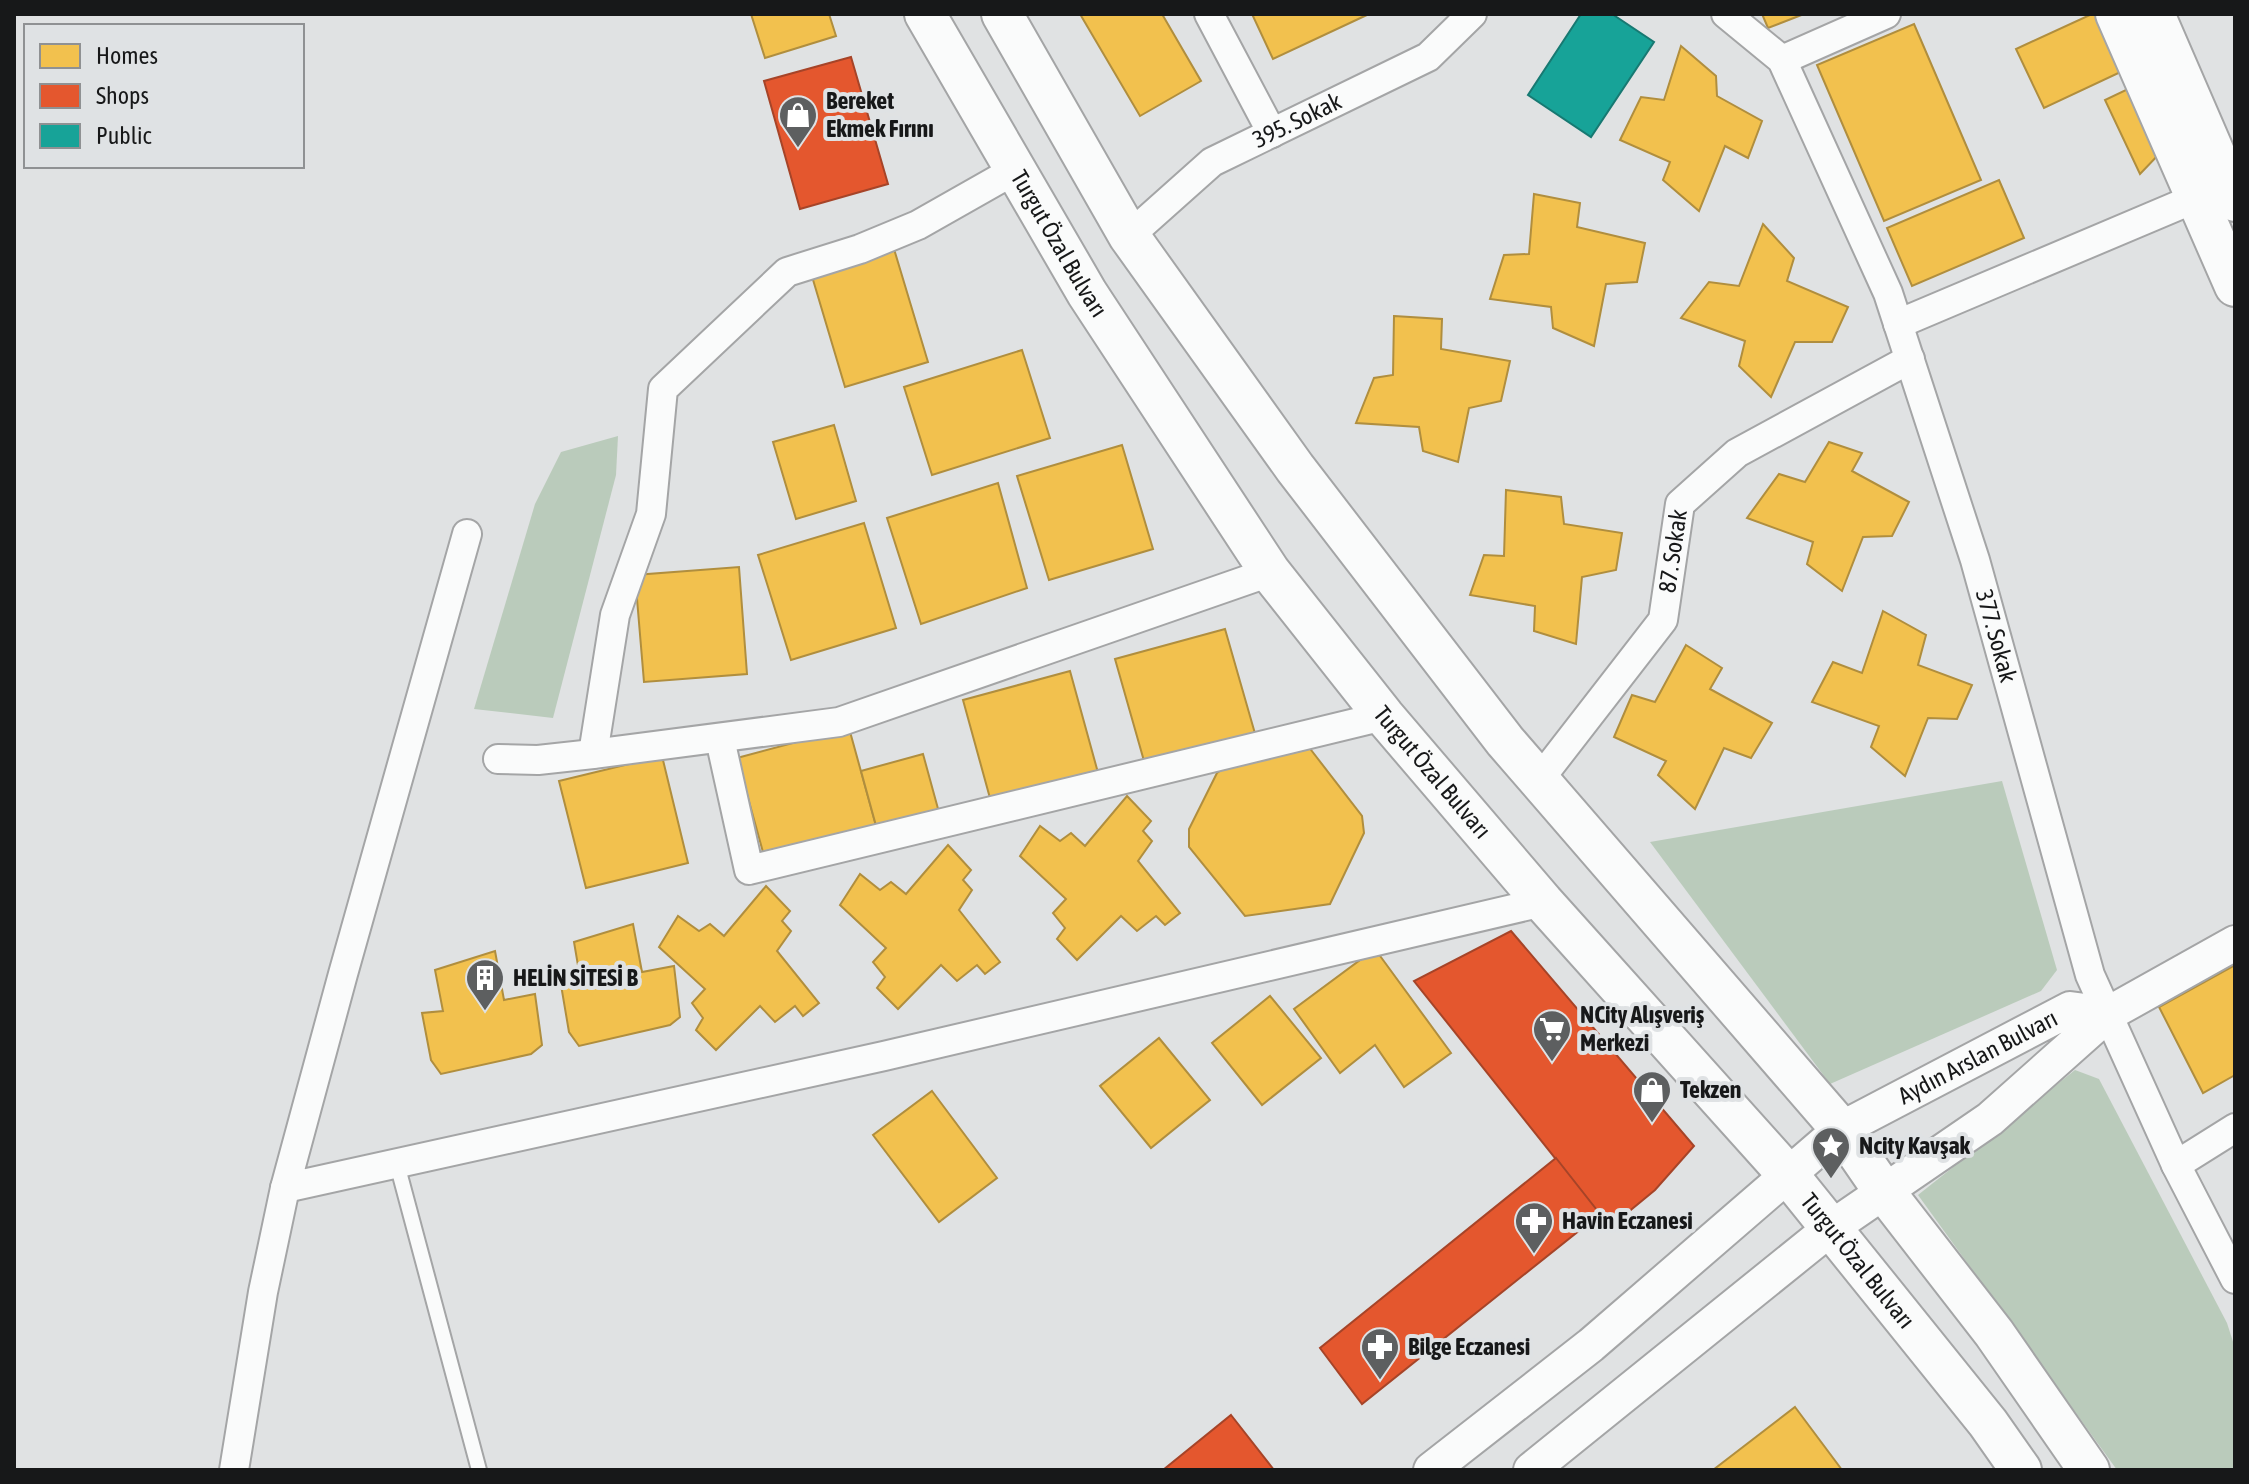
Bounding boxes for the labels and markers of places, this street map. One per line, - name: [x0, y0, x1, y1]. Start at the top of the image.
- place label: Bereket Ekmek Fırını: [826, 87, 934, 142]
- shop icon: Bereket Ekmek Fırını: [777, 94, 819, 149]
- building icon: HELİN SİTESİ B: [464, 957, 506, 1012]
- place label: HELİN SİTESİ B: [513, 964, 638, 991]
- place label: NCity Alışveriş Merkezi: [1580, 1001, 1705, 1056]
- supermarket icon: NCity Alışveriş Merkezi: [1531, 1008, 1573, 1063]
- shop icon: Tekzen: [1631, 1069, 1673, 1124]
- place label: Tekzen: [1680, 1076, 1742, 1103]
- place icon: Ncity Kavşak: [1810, 1125, 1852, 1180]
- place label: Ncity Kavşak: [1859, 1132, 1971, 1159]
- pharmacy icon: Havin Eczanesi: [1513, 1200, 1555, 1255]
- place label: Havin Eczanesi: [1562, 1207, 1693, 1234]
- pharmacy icon: Bilge Eczanesi: [1359, 1326, 1401, 1381]
- place label: Bilge Eczanesi: [1408, 1333, 1530, 1360]

